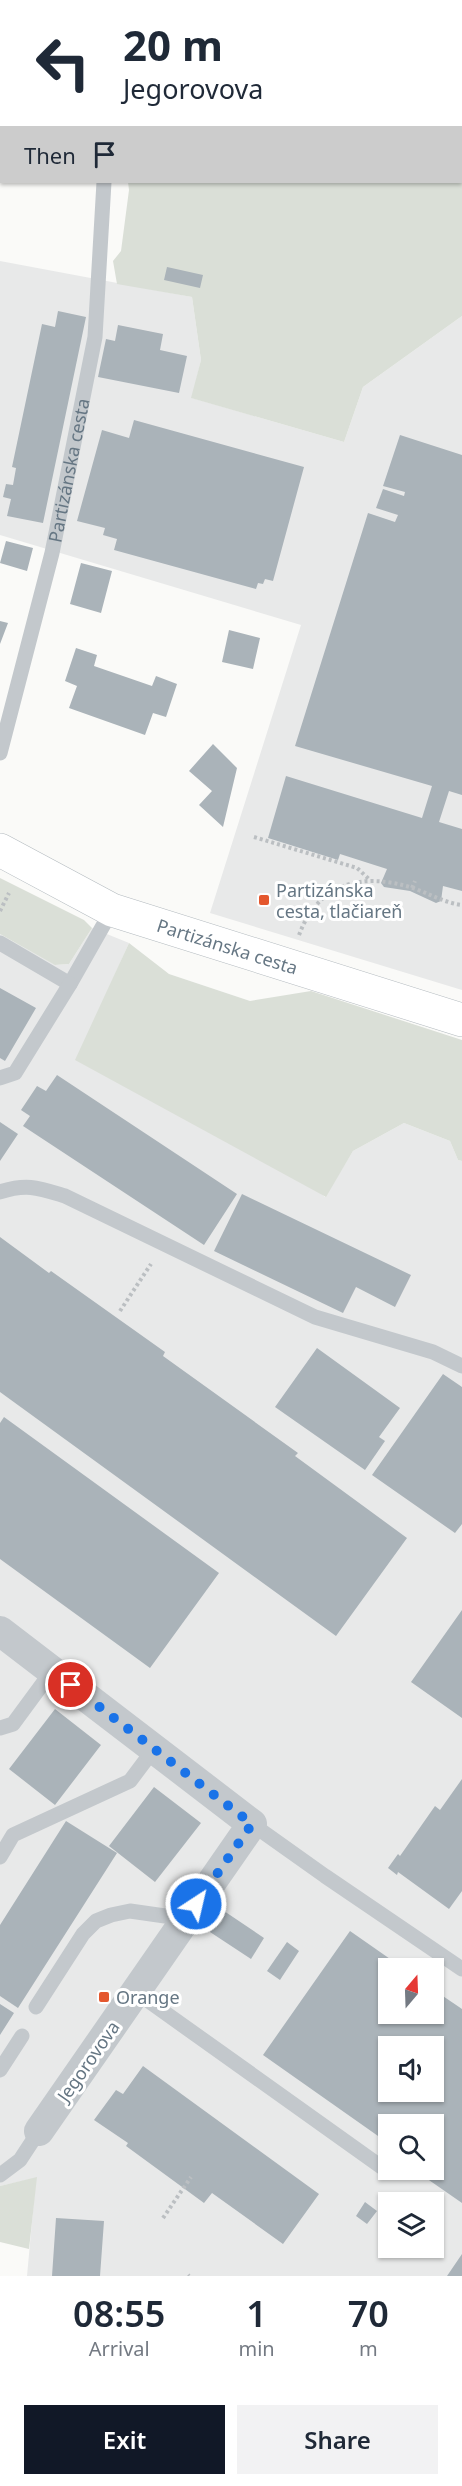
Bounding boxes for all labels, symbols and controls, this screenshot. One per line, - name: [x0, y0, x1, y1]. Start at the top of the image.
- text: 20 m: [123, 16, 223, 73]
- icon: left: [24, 24, 102, 102]
- text: Jegorovova: [123, 70, 263, 107]
- icon: arrive: [88, 138, 121, 171]
- text: Then: [24, 140, 76, 170]
- street label: Partizánska cesta: [42, 396, 95, 544]
- place label: Partizánska cesta, tlačiareň: [276, 878, 403, 923]
- marker: Partizánska cesta, tlačiareň: [257, 893, 271, 907]
- street label: Partizánska cesta: [154, 913, 301, 980]
- pin: [45, 1659, 96, 1710]
- icon: arrive: [54, 1668, 87, 1701]
- position arrow: [164, 1872, 228, 1936]
- north arrow: [378, 1958, 444, 2024]
- map controls: [378, 1958, 444, 2258]
- place label: Orange: [116, 1985, 180, 2009]
- marker: Orange: [97, 1990, 111, 2004]
- street label: Jegorovova: [50, 2016, 125, 2108]
- button: sound: [378, 2036, 444, 2102]
- button: search: [378, 2114, 444, 2180]
- button: layers: [378, 2192, 444, 2258]
- text: 08:55: [73, 2289, 165, 2338]
- text: 1: [246, 2289, 267, 2338]
- text: 70: [348, 2289, 389, 2338]
- text: Arrival: [89, 2335, 150, 2362]
- text: min: [238, 2335, 275, 2362]
- text: m: [359, 2335, 378, 2362]
- button: Exit: [24, 2405, 225, 2474]
- button: Share: [237, 2405, 438, 2474]

